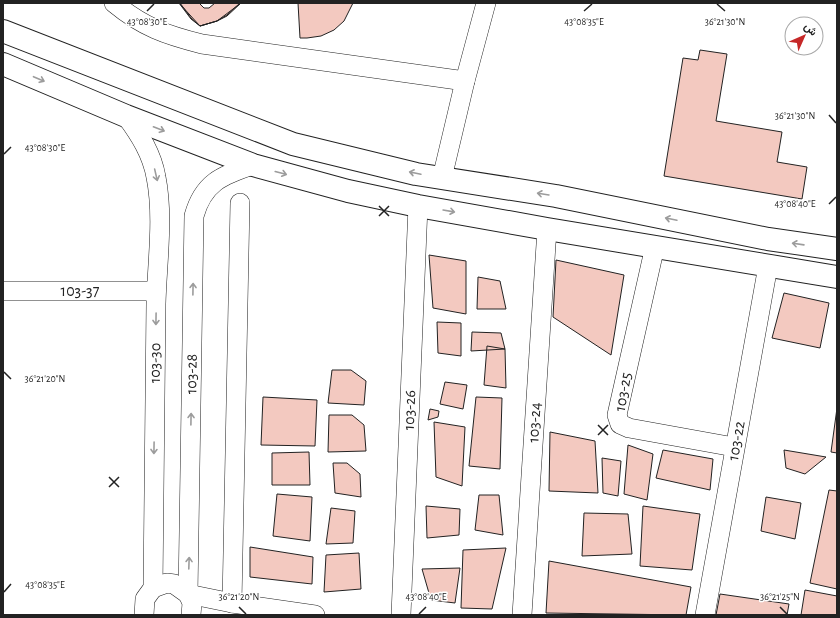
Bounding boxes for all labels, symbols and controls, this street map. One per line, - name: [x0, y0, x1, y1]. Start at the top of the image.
- north arrow: [784, 16, 824, 56]
- text: 43°08'30"E: [127, 17, 167, 27]
- text: 43°08'35"E: [564, 17, 604, 27]
- text: 36°21'30"N: [705, 17, 745, 27]
- text: ش: [801, 21, 819, 39]
- one-way arrow: [33, 76, 45, 84]
- text: 36°21'30"N: [775, 111, 815, 121]
- one-way arrow: [153, 125, 165, 133]
- text: 43°08'30"E: [25, 143, 65, 153]
- one-way arrow: [152, 168, 160, 181]
- one-way arrow: [409, 169, 422, 177]
- one-way arrow: [275, 170, 288, 177]
- one-way arrow: [537, 190, 550, 198]
- text: 43°08'40"E: [774, 199, 816, 209]
- one-way arrow: [442, 208, 455, 216]
- one-way arrow: [665, 215, 678, 223]
- one-way arrow: [792, 240, 805, 248]
- street label: 103-37: [61, 283, 100, 299]
- one-way arrow: [189, 283, 197, 296]
- one-way arrow: [152, 312, 160, 325]
- street label: 103-30: [147, 343, 163, 383]
- street label: 103-28: [183, 354, 200, 394]
- street label: 103-25: [612, 371, 634, 413]
- text: 36°21'20"N: [25, 374, 65, 384]
- street label: 103-26: [401, 390, 418, 431]
- street label: 103-24: [525, 401, 544, 443]
- one-way arrow: [187, 413, 195, 426]
- street label: 103-22: [725, 420, 748, 462]
- one-way arrow: [150, 441, 158, 454]
- one-way arrow: [185, 557, 193, 570]
- text: 43°08'35"E: [25, 580, 65, 590]
- text: 36°21'20"N: [219, 592, 259, 602]
- text: 43°08'40"E: [405, 592, 447, 602]
- text: 36°21'25"N: [760, 592, 800, 602]

